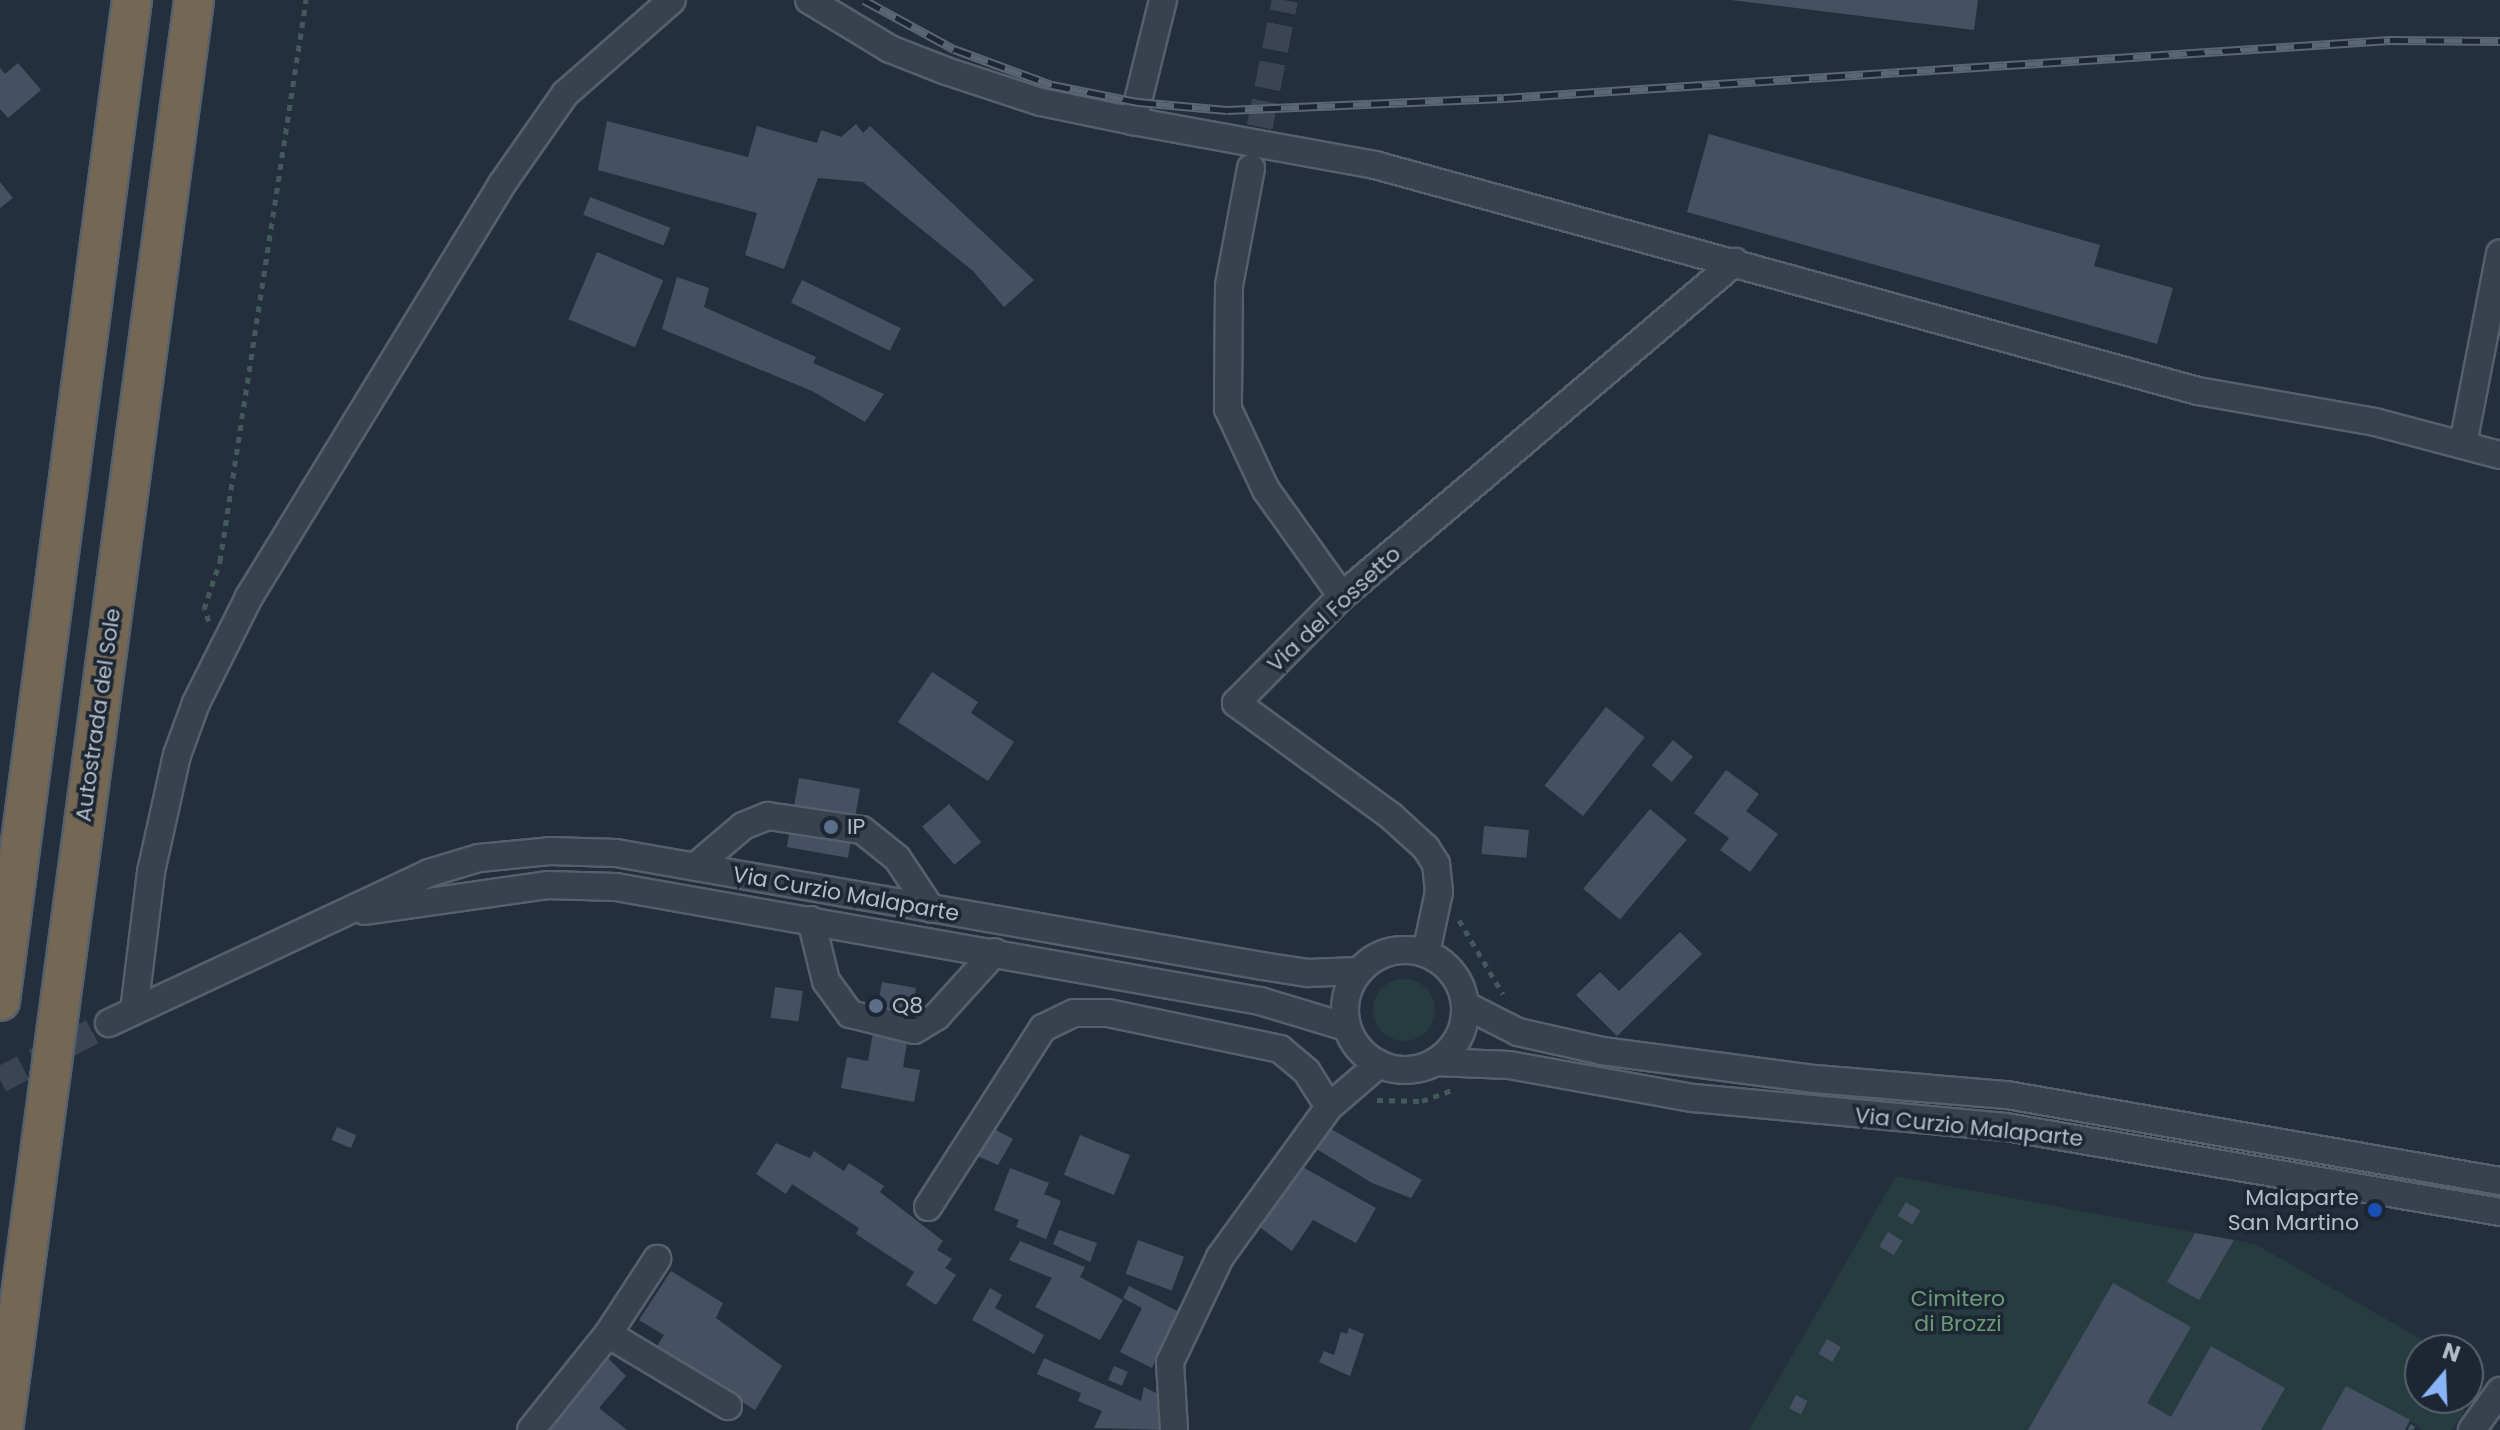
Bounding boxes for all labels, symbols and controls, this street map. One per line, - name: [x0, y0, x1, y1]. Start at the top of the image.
- street label: Via del Fossetto: [1262, 540, 1406, 678]
- street label: Autostrada del Sole: [70, 607, 126, 823]
- place label: IP: [847, 814, 865, 840]
- marker: IP: [822, 818, 840, 836]
- street label: Via Curzio Malaparte: [731, 861, 961, 927]
- place label: Q8: [892, 993, 923, 1019]
- marker: Q8: [867, 997, 885, 1015]
- street label: Via Curzio Malaparte: [1854, 1102, 2084, 1152]
- place label: Malaparte San Martino: [2228, 1184, 2359, 1236]
- marker: Malaparte San Martino: [2366, 1201, 2384, 1219]
- park label: Cimitero di Brozzi: [1911, 1285, 2005, 1336]
- north arrow: [2404, 1334, 2484, 1414]
- text: N: [2438, 1335, 2464, 1370]

